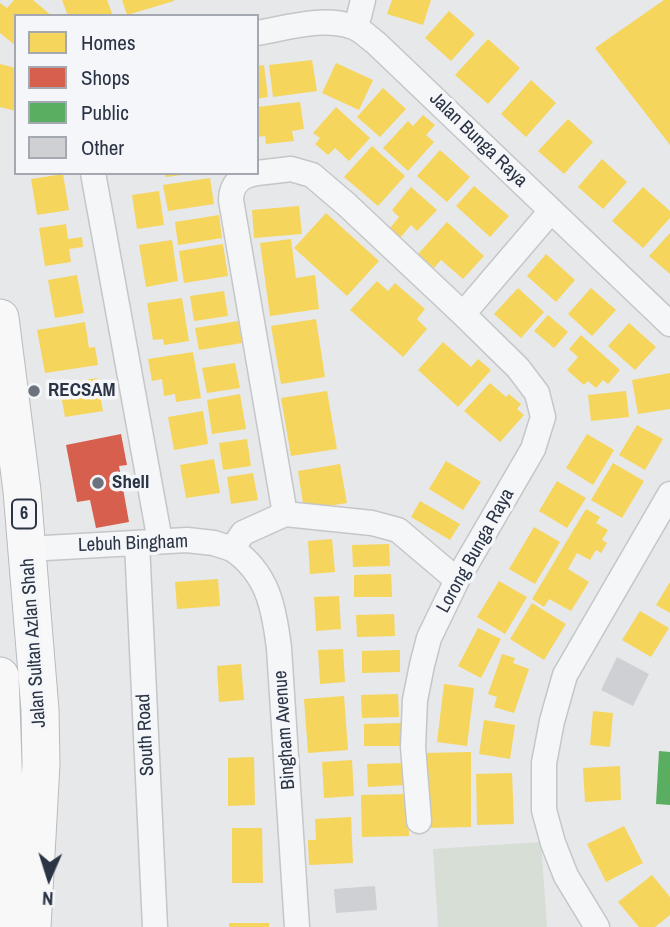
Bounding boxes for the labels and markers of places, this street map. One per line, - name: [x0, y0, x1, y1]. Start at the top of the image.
- place label: RECSAM: [48, 380, 116, 402]
- marker: RECSAM: [26, 383, 42, 399]
- place label: Shell: [112, 472, 149, 494]
- marker: Shell: [90, 475, 106, 491]

